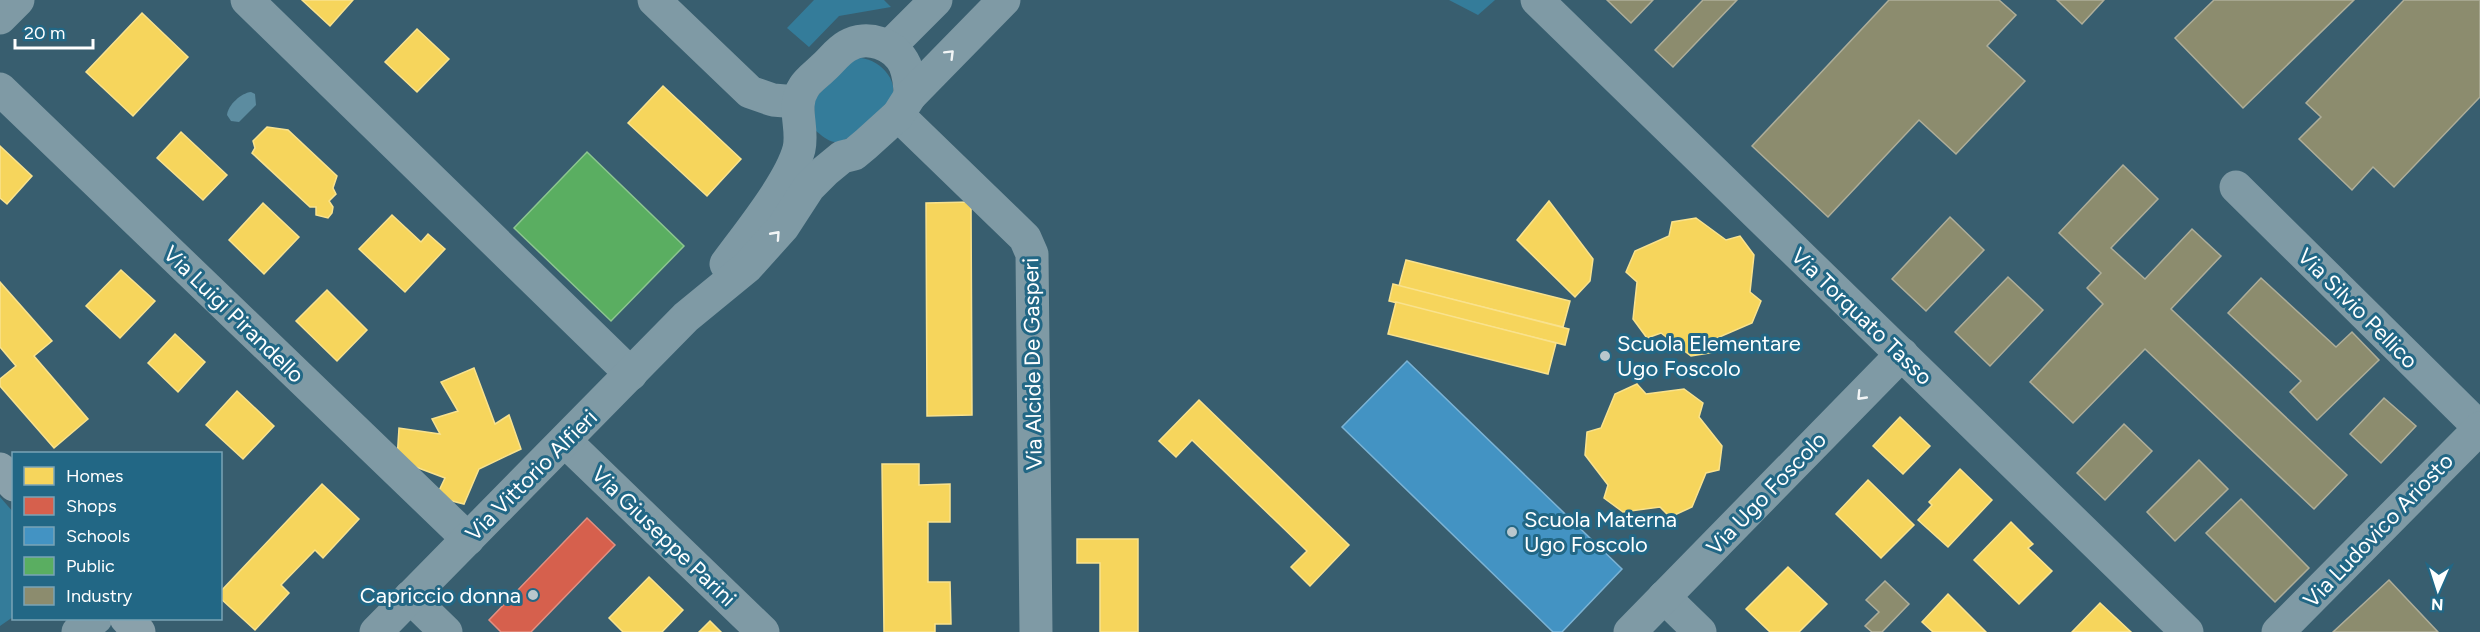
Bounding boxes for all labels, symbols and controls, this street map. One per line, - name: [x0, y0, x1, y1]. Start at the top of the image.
- scale bar: [15, 12, 93, 50]
- text: 20 m: [24, 22, 65, 44]
- one-way arrow: [943, 51, 954, 62]
- one-way arrow: [769, 231, 780, 242]
- street label: Via Luigi Pirandello: [158, 240, 310, 388]
- street label: Via Torquato Tasso: [1785, 242, 1938, 391]
- street label: Via Silvio Pellico: [2292, 243, 2423, 374]
- street label: Via Alcide De Gasperi: [1017, 258, 1048, 470]
- place label: Scuola Elementare Ugo Foscolo: [1617, 330, 1801, 382]
- marker: Scuola Elementare Ugo Foscolo: [1598, 349, 1612, 363]
- one-way arrow: [1857, 388, 1868, 399]
- street label: Via Vittorio Alfieri: [460, 404, 603, 547]
- street label: Via Ugo Foscolo: [1701, 426, 1832, 561]
- street label: Via Ludovico Ariosto: [2298, 448, 2459, 613]
- legend: [12, 452, 222, 620]
- street label: Via Giuseppe Parini: [586, 460, 742, 612]
- text: Homes: [66, 465, 124, 487]
- text: Shops: [66, 495, 117, 517]
- place label: Scuola Materna Ugo Foscolo: [1524, 506, 1677, 558]
- text: Schools: [66, 525, 130, 547]
- marker: Scuola Materna Ugo Foscolo: [1505, 525, 1519, 539]
- text: Public: [66, 555, 115, 577]
- north arrow: [2408, 560, 2468, 620]
- place label: Capriccio donna: [360, 582, 521, 609]
- text: Industry: [66, 585, 133, 607]
- marker: Capriccio donna: [526, 588, 540, 602]
- text: N: [2431, 595, 2444, 614]

